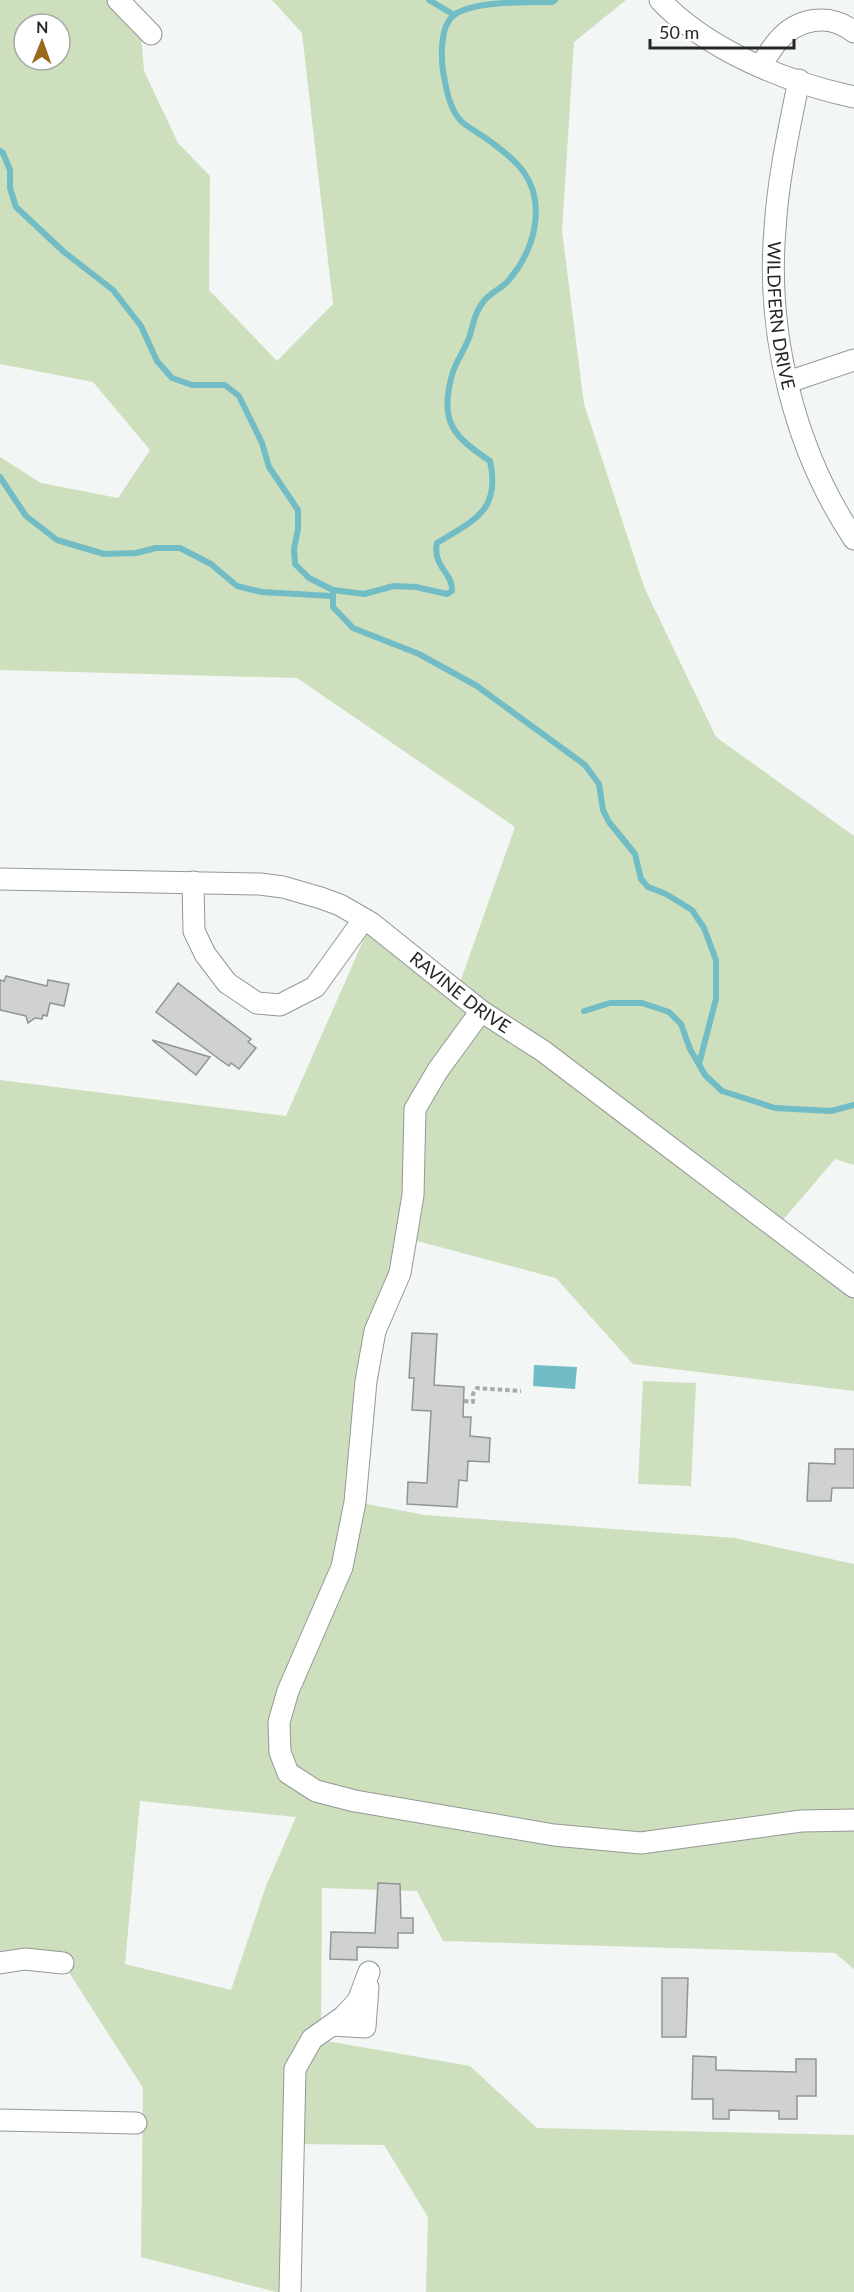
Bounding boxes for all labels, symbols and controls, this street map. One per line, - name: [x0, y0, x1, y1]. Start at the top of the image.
- north arrow: [12, 12, 72, 72]
- scale bar: [650, 12, 794, 50]
- text: N: [36, 17, 49, 36]
- text: 50 m: [659, 21, 699, 43]
- street label: WILDFERN DRIVE: [763, 241, 800, 392]
- street label: RAVINE DRIVE: [406, 946, 515, 1037]

